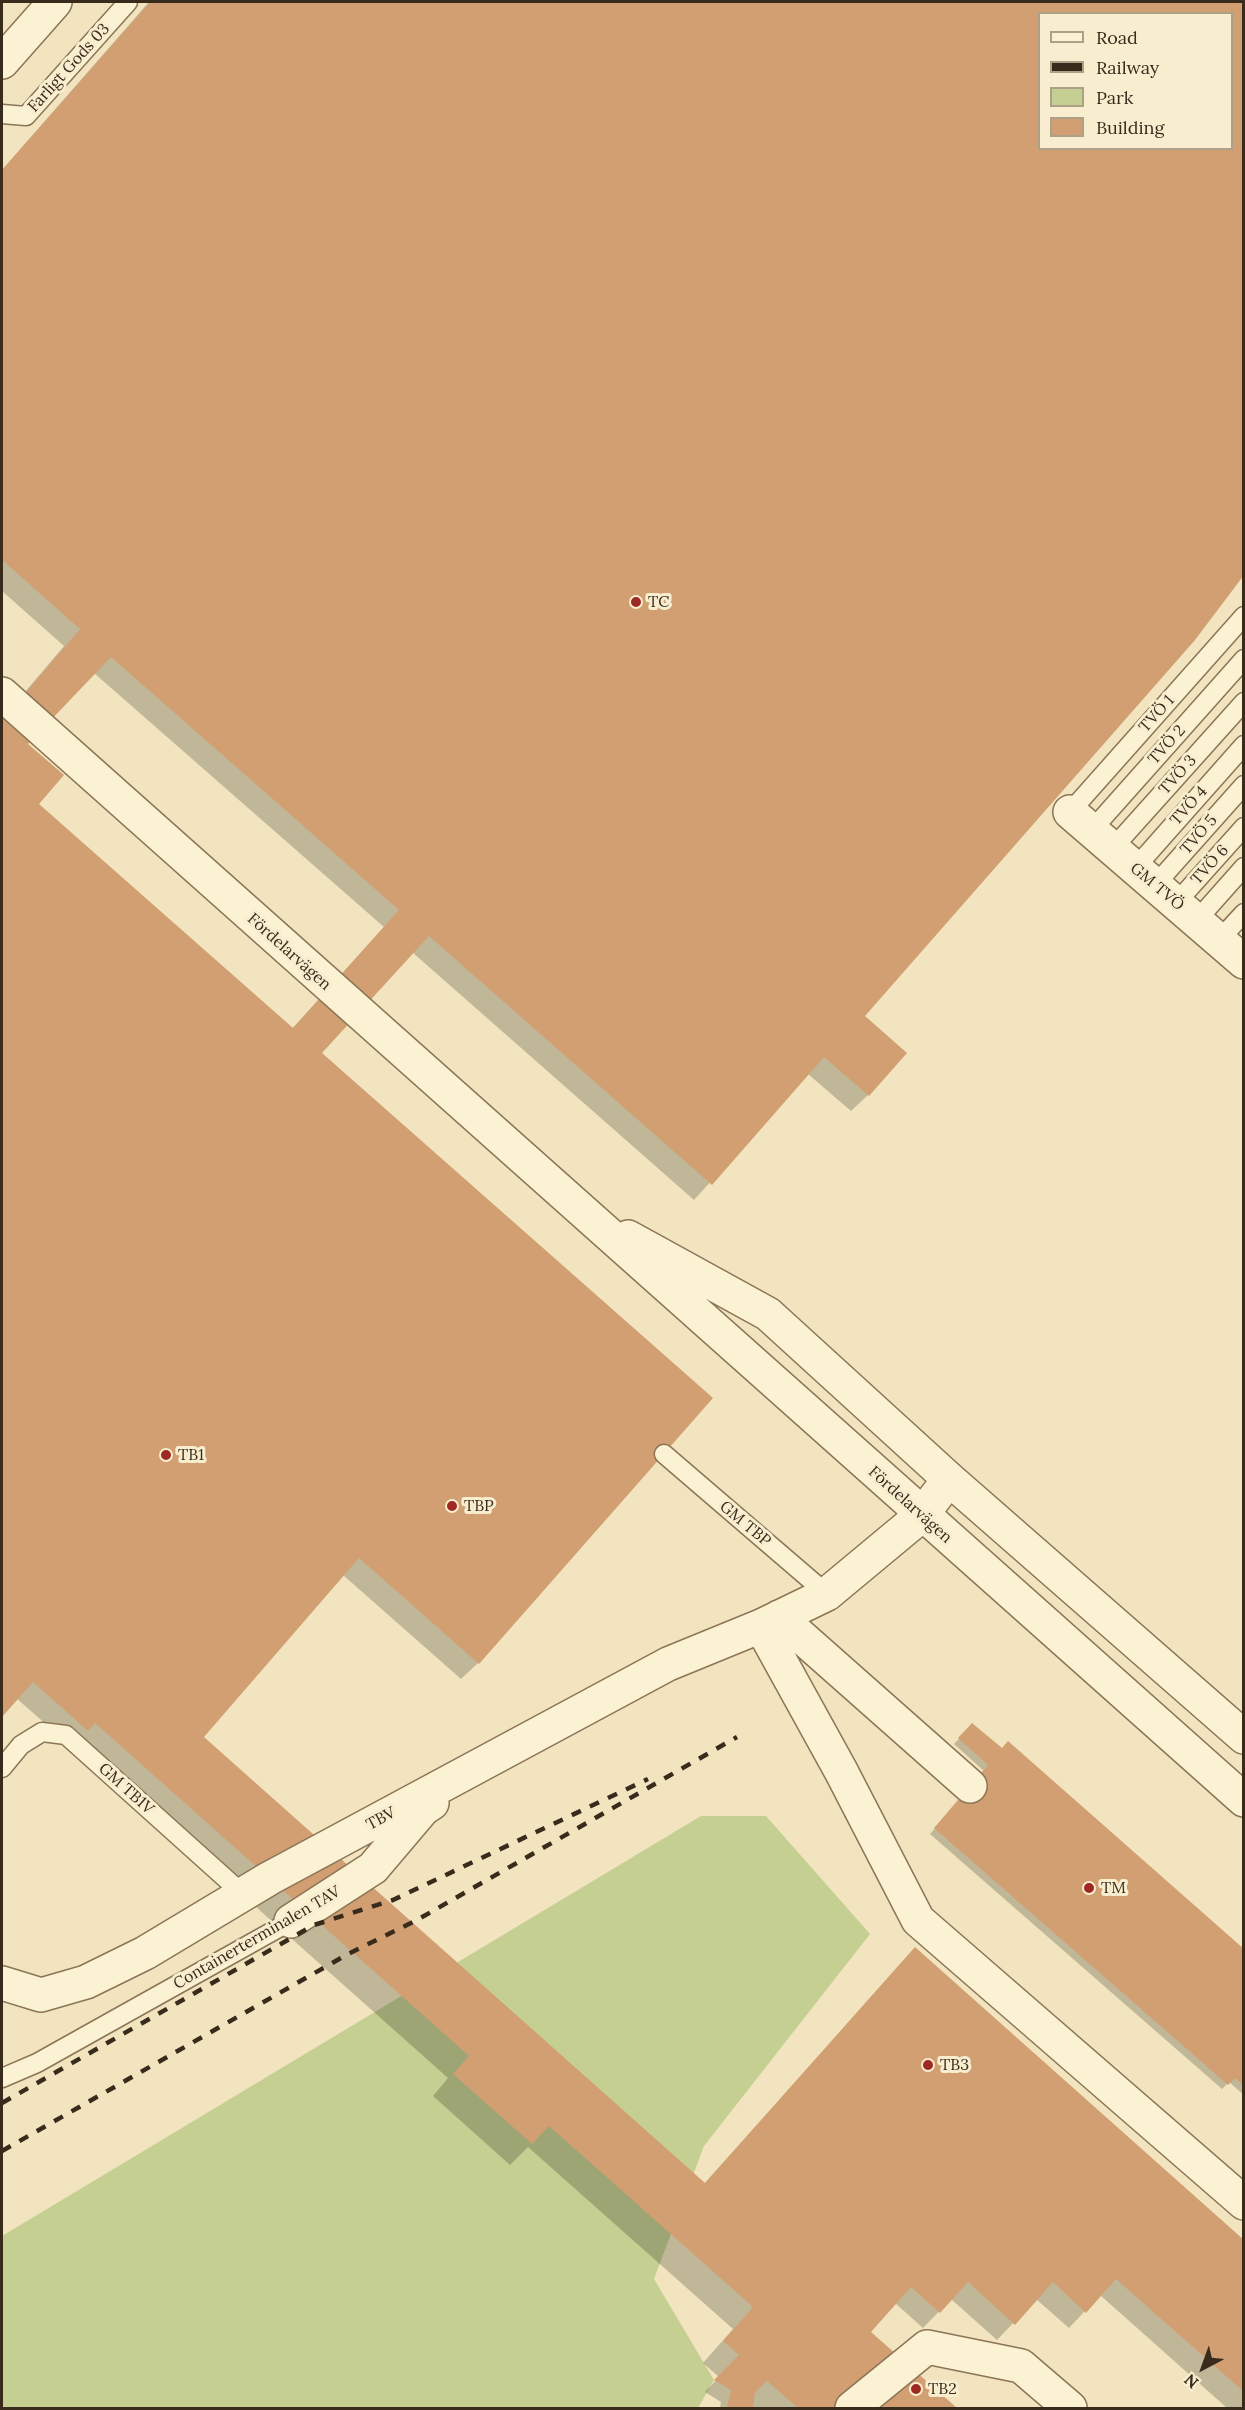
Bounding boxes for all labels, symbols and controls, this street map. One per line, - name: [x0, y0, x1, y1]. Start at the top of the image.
- legend: [1038, 12, 1233, 150]
- street label: Farligt Gods 03: [24, 20, 114, 116]
- text: Road: [1096, 26, 1138, 49]
- text: Railway: [1096, 56, 1159, 79]
- text: Park: [1096, 86, 1133, 109]
- text: Building: [1096, 116, 1164, 139]
- place label: TC: [648, 592, 669, 612]
- marker: TC: [629, 595, 643, 609]
- street label: TVÖ 1: [1135, 691, 1179, 737]
- street label: TVÖ 2: [1144, 721, 1190, 769]
- street label: TVÖ 3: [1155, 751, 1201, 799]
- street label: TVÖ 4: [1166, 782, 1212, 830]
- street label: TVÖ 5: [1177, 811, 1221, 859]
- street label: TVÖ 6: [1187, 841, 1233, 889]
- street label: GM TVÖ: [1126, 859, 1188, 915]
- street label: Fördelarvägen: [243, 909, 335, 995]
- place label: TB1: [178, 1445, 204, 1465]
- marker: TB1: [159, 1448, 173, 1462]
- street label: Fördelarvägen: [864, 1462, 956, 1548]
- place label: TBP: [464, 1496, 494, 1516]
- street label: GM TBP: [716, 1497, 774, 1551]
- marker: TBP: [445, 1499, 459, 1513]
- street label: GM TB1V: [94, 1759, 158, 1819]
- street label: TBV: [363, 1803, 399, 1835]
- place label: TM: [1101, 1878, 1126, 1898]
- marker: TM: [1082, 1881, 1096, 1895]
- street label: Containerterminalen TAV: [170, 1882, 344, 1994]
- place label: TB3: [940, 2055, 969, 2075]
- marker: TB3: [921, 2058, 935, 2072]
- north arrow: [1173, 2338, 1233, 2398]
- text: N: [1180, 2370, 1202, 2393]
- place label: TB2: [928, 2379, 957, 2399]
- marker: TB2: [909, 2382, 923, 2396]

